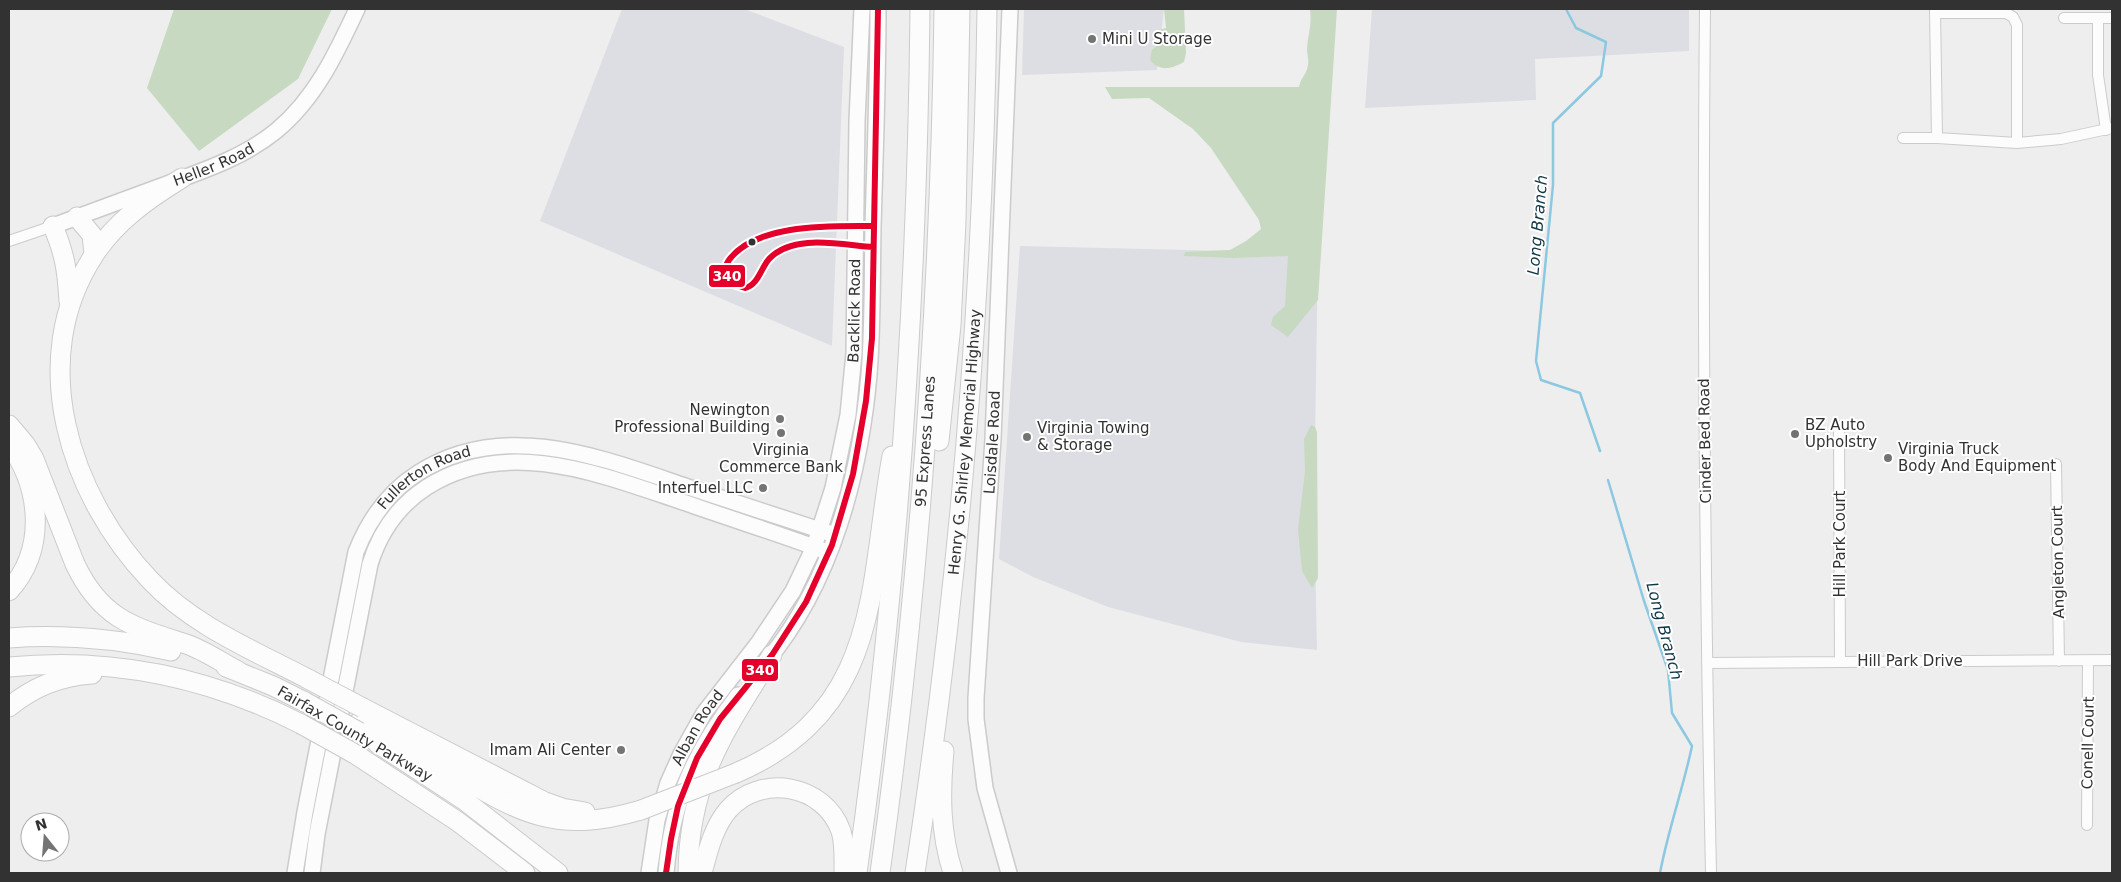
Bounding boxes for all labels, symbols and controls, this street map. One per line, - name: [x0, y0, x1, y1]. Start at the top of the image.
- place label: Mini U Storage: [1102, 30, 1212, 48]
- marker: Mini U Storage: [1086, 33, 1098, 45]
- street label: Heller Road: [171, 139, 258, 190]
- water label: Long Branch: [1524, 174, 1551, 276]
- unlabelled marker: [747, 237, 757, 247]
- street label: Backlick Road: [844, 258, 864, 364]
- line badge: 340: [708, 264, 746, 288]
- text: 340: [712, 268, 742, 284]
- street label: Henry G. Shirley Memorial Highway: [945, 308, 985, 576]
- street label: 95 Express Lanes: [911, 375, 939, 508]
- street label: Cinder Bed Road: [1695, 378, 1715, 504]
- street label: Loisdale Road: [980, 390, 1004, 495]
- place label: Newington Professional Building: [614, 401, 770, 436]
- marker: Newington Professional Building: [774, 413, 786, 425]
- place label: BZ Auto Upholstry: [1805, 416, 1877, 451]
- place label: Virginia Towing & Storage: [1037, 419, 1150, 454]
- marker: Virginia Commerce Bank: [775, 427, 787, 439]
- marker: BZ Auto Upholstry: [1789, 428, 1801, 440]
- marker: Virginia Towing & Storage: [1021, 431, 1033, 443]
- place label: Virginia Truck Body And Equipment: [1898, 440, 2056, 475]
- place label: Virginia Commerce Bank: [719, 441, 843, 476]
- street label: Fullerton Road: [374, 442, 473, 513]
- marker: Virginia Truck Body And Equipment: [1882, 452, 1894, 464]
- place label: Interfuel LLC: [658, 479, 753, 497]
- marker: Interfuel LLC: [757, 482, 769, 494]
- street label: Hill Park Court: [1831, 490, 1849, 597]
- street label: Angleton Court: [2048, 505, 2068, 619]
- water label: Long Branch: [1642, 580, 1687, 682]
- street label: Hill Park Drive: [1857, 652, 1963, 670]
- line badge: 340: [741, 658, 779, 682]
- text: 340: [745, 662, 775, 678]
- street label: Fairfax County Parkway: [274, 682, 436, 786]
- street label: Alban Road: [668, 686, 727, 768]
- street label: Conell Court: [2078, 696, 2098, 790]
- place label: Imam Ali Center: [490, 741, 612, 759]
- marker: Imam Ali Center: [615, 744, 627, 756]
- north arrow: [20, 812, 70, 862]
- text: N: [33, 815, 49, 834]

